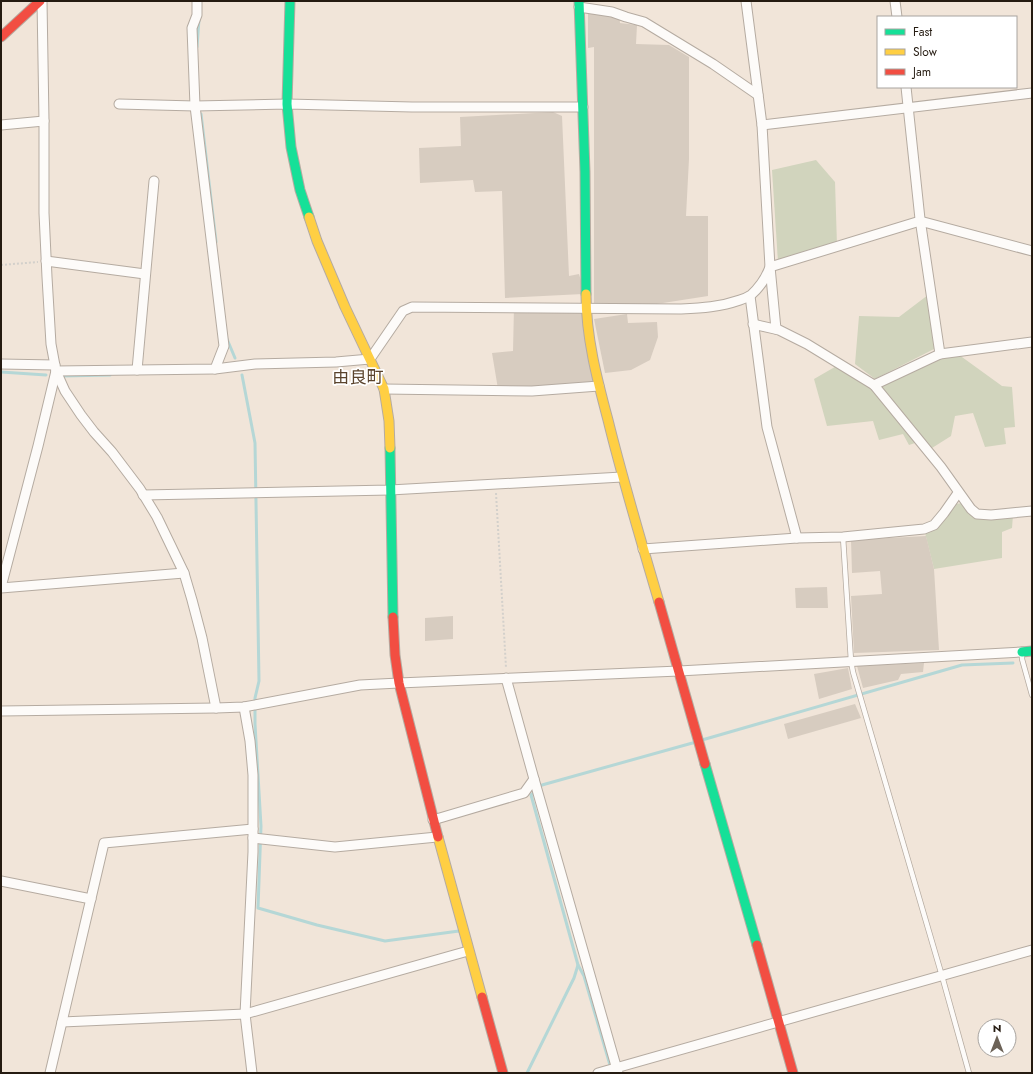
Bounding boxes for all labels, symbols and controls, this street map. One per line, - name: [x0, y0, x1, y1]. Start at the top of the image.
- legend: [877, 16, 1017, 88]
- text: Fast: [913, 23, 932, 41]
- text: Slow: [913, 43, 938, 61]
- text: Jam: [911, 63, 931, 81]
- district label: 由良町: [333, 365, 384, 389]
- north arrow: [977, 1018, 1017, 1058]
- text: N: [993, 1020, 1001, 1036]

